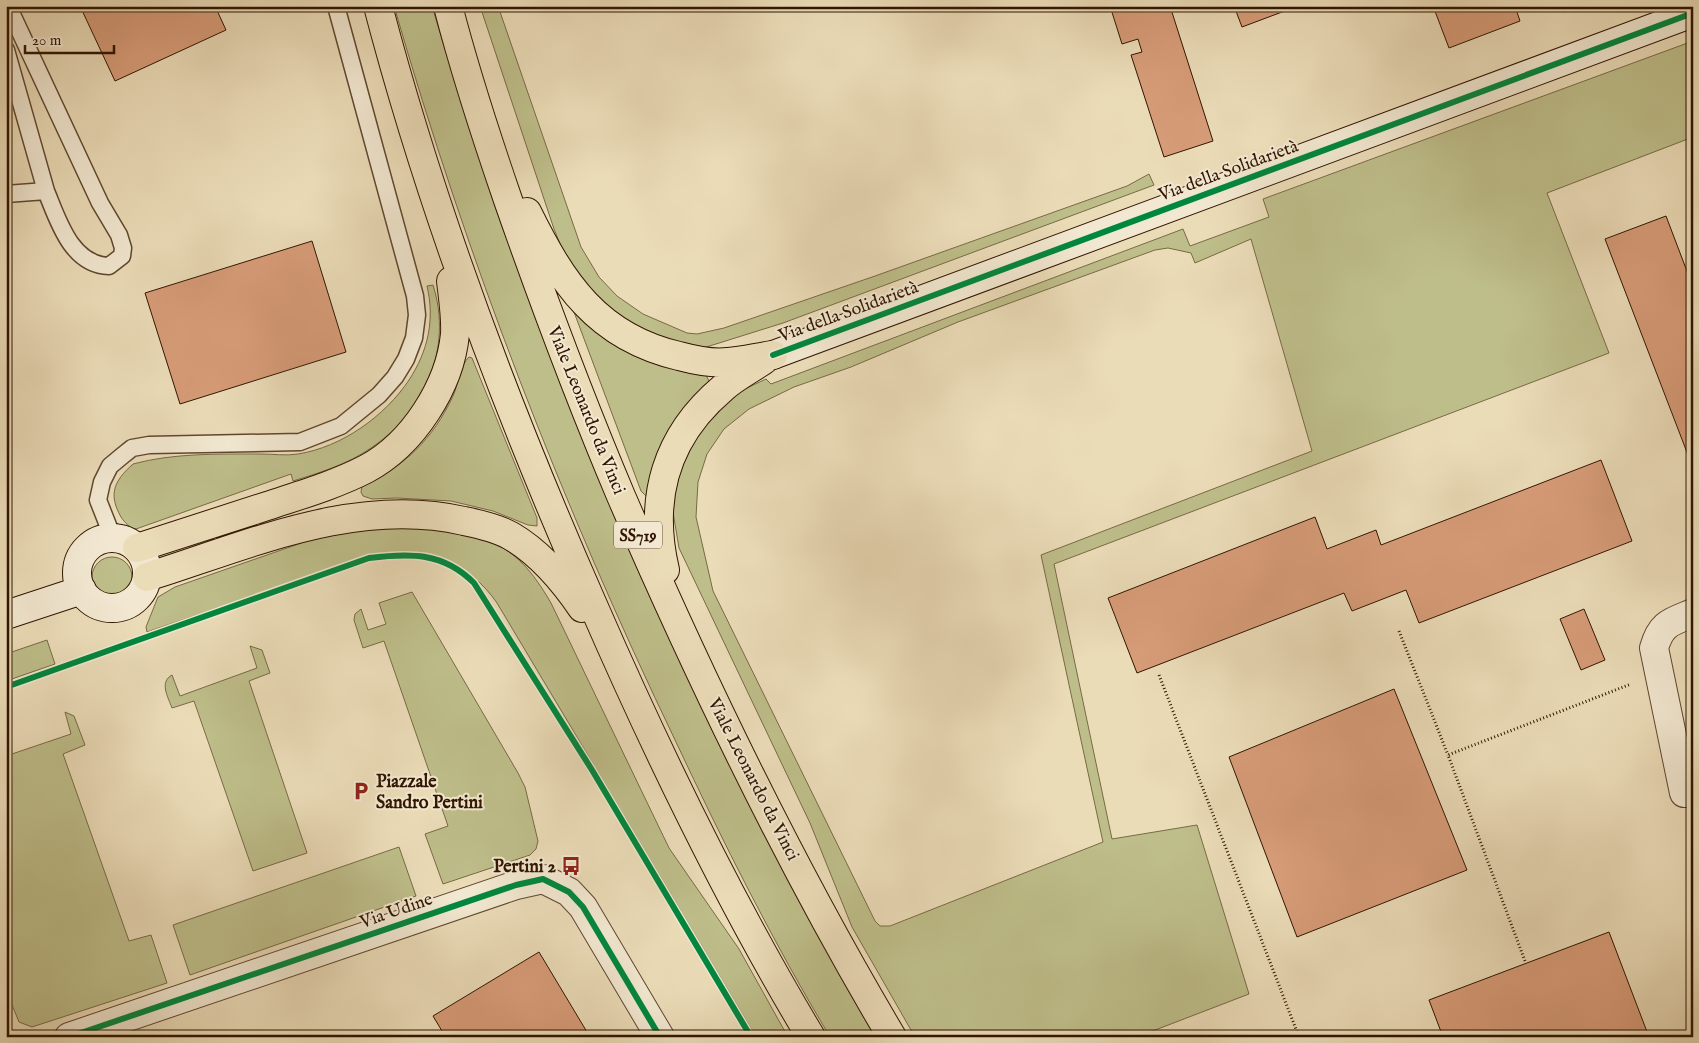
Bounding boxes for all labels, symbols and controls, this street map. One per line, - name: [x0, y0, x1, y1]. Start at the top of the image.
- scale bar: [25, 22, 114, 54]
- text: 20 m: [32, 31, 62, 50]
- street label: Via della Solidarietà: [1154, 135, 1302, 208]
- street label: Via della Solidarietà: [774, 276, 922, 349]
- street label: Viale Leonardo da Vinci: [541, 322, 630, 498]
- road number: SS719: [614, 522, 662, 548]
- street label: Viale Leonardo da Vinci: [701, 694, 804, 865]
- place label: Piazzale Sandro Pertini: [376, 771, 483, 815]
- parking icon: Piazzale Sandro Pertini: [350, 780, 372, 802]
- bus stop icon: Pertini 2: [560, 855, 582, 877]
- place label: Pertini 2: [493, 856, 557, 879]
- street label: Via Udine: [356, 888, 436, 935]

